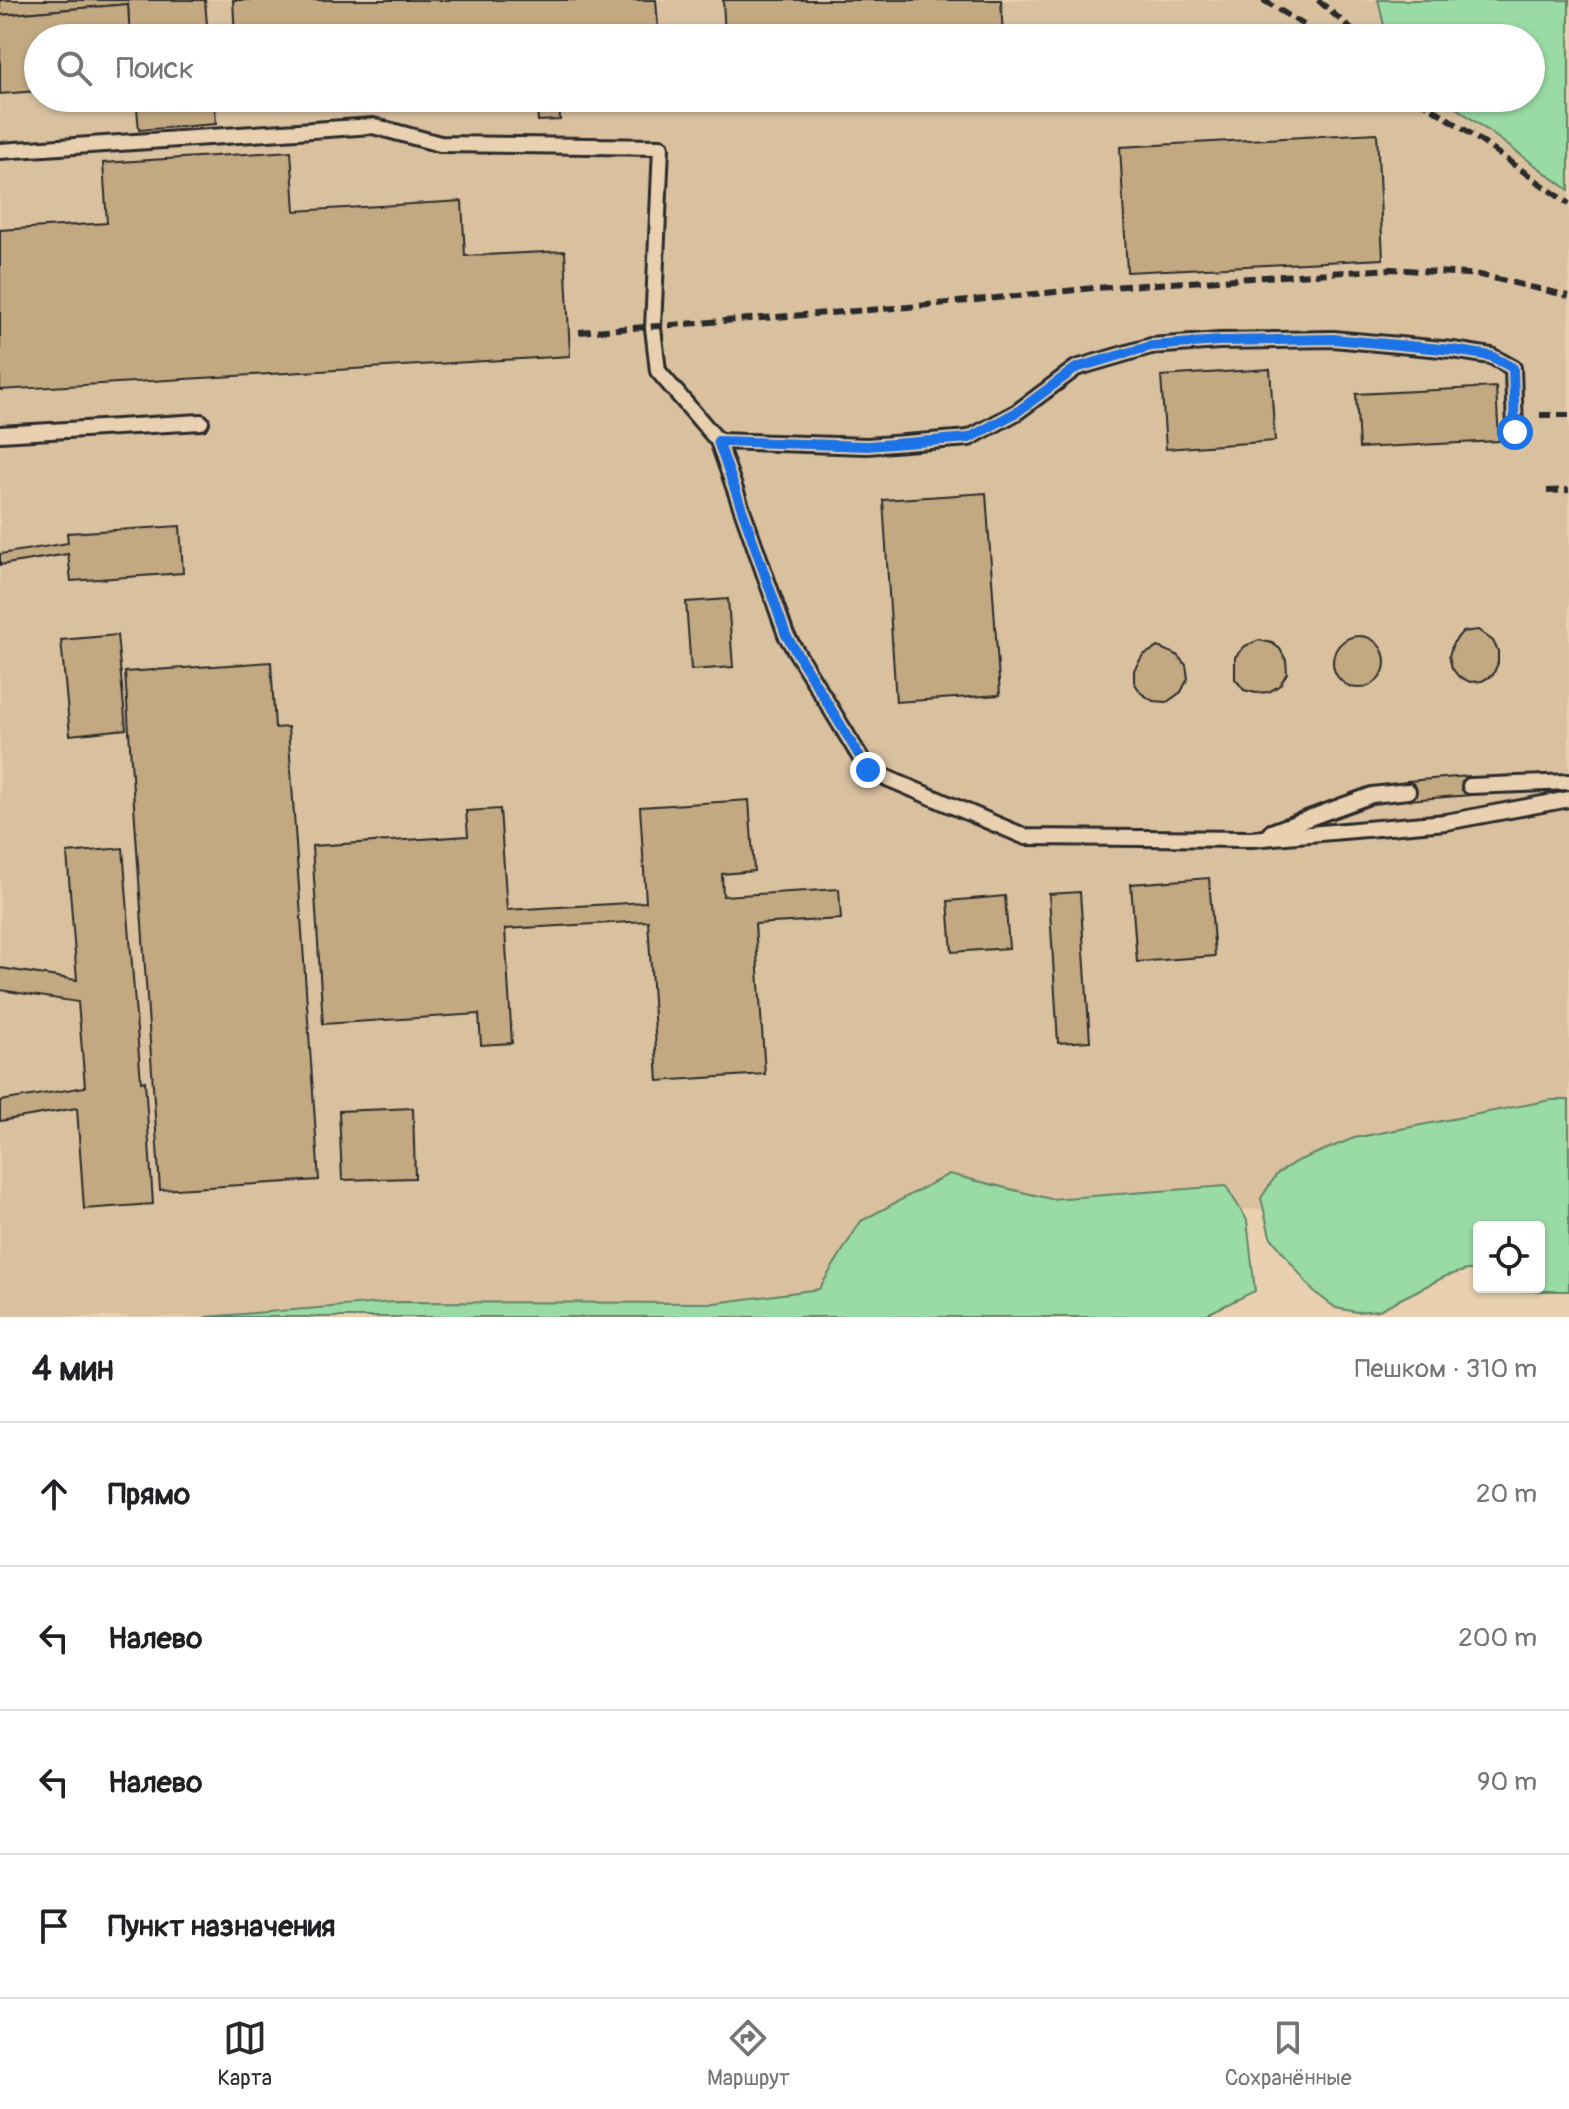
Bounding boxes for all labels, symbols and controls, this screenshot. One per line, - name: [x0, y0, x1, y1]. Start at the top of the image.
- search box: [24, 24, 1545, 112]
- icon: search: [52, 46, 96, 90]
- text: Поиск: [116, 50, 194, 87]
- route start: [1497, 414, 1533, 450]
- route end: [850, 752, 886, 788]
- map controls: [1473, 1221, 1545, 1293]
- button: locate: [1473, 1221, 1545, 1293]
- text: 4 мин: [32, 1348, 114, 1391]
- text: Пешком · 310 m: [1355, 1353, 1537, 1385]
- icon: ahead: [32, 1472, 76, 1516]
- text: Прямо: [108, 1476, 190, 1513]
- text: 20 m: [1476, 1478, 1537, 1510]
- icon: left: [32, 1616, 76, 1660]
- text: Налево: [108, 1620, 202, 1657]
- text: 200 m: [1458, 1622, 1537, 1654]
- icon: left: [32, 1760, 76, 1804]
- text: Налево: [108, 1764, 202, 1801]
- text: 90 m: [1477, 1766, 1537, 1798]
- icon: arrive: [32, 1904, 76, 1948]
- text: Пункт назначения: [108, 1908, 335, 1945]
- tab: Карта: [217, 2016, 272, 2092]
- tab: Маршрут: [707, 2016, 790, 2092]
- tab: Сохранённые: [1225, 2016, 1352, 2092]

